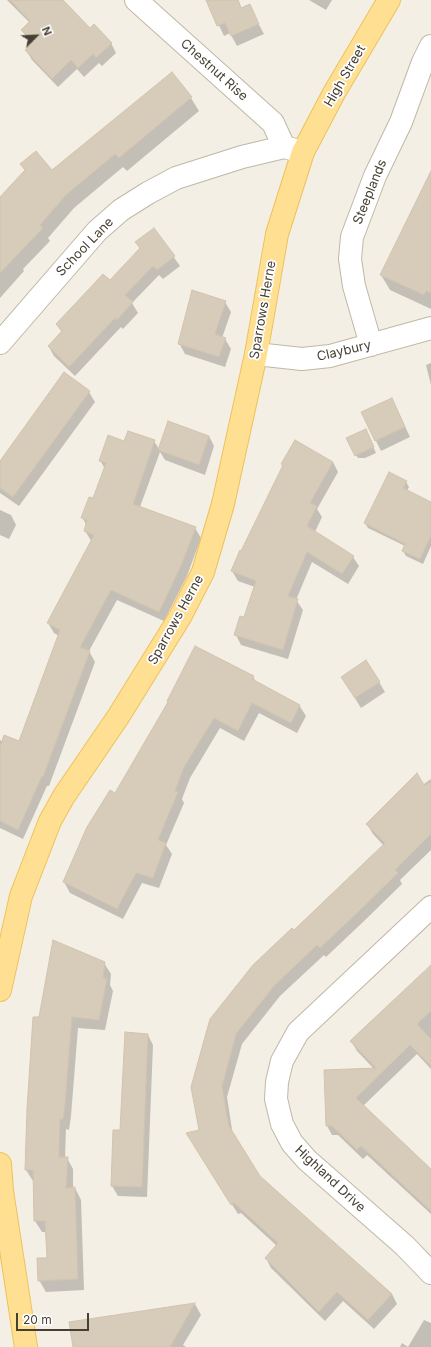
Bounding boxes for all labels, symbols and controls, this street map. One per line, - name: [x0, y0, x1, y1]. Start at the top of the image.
- north arrow: [16, 16, 56, 56]
- text: N: [39, 24, 55, 38]
- street label: Chestnut Rise: [177, 36, 251, 104]
- street label: High Street: [321, 42, 369, 110]
- street label: Steeplands: [350, 157, 390, 227]
- street label: School Lane: [53, 214, 117, 280]
- street label: Sparrows Herne: [247, 259, 279, 361]
- street label: Claybury: [315, 337, 373, 365]
- street label: Sparrows Herne: [145, 573, 207, 667]
- street label: Highland Drive: [292, 1142, 368, 1216]
- scale bar: [18, 1305, 91, 1331]
- text: 20 m: [23, 1312, 52, 1327]

